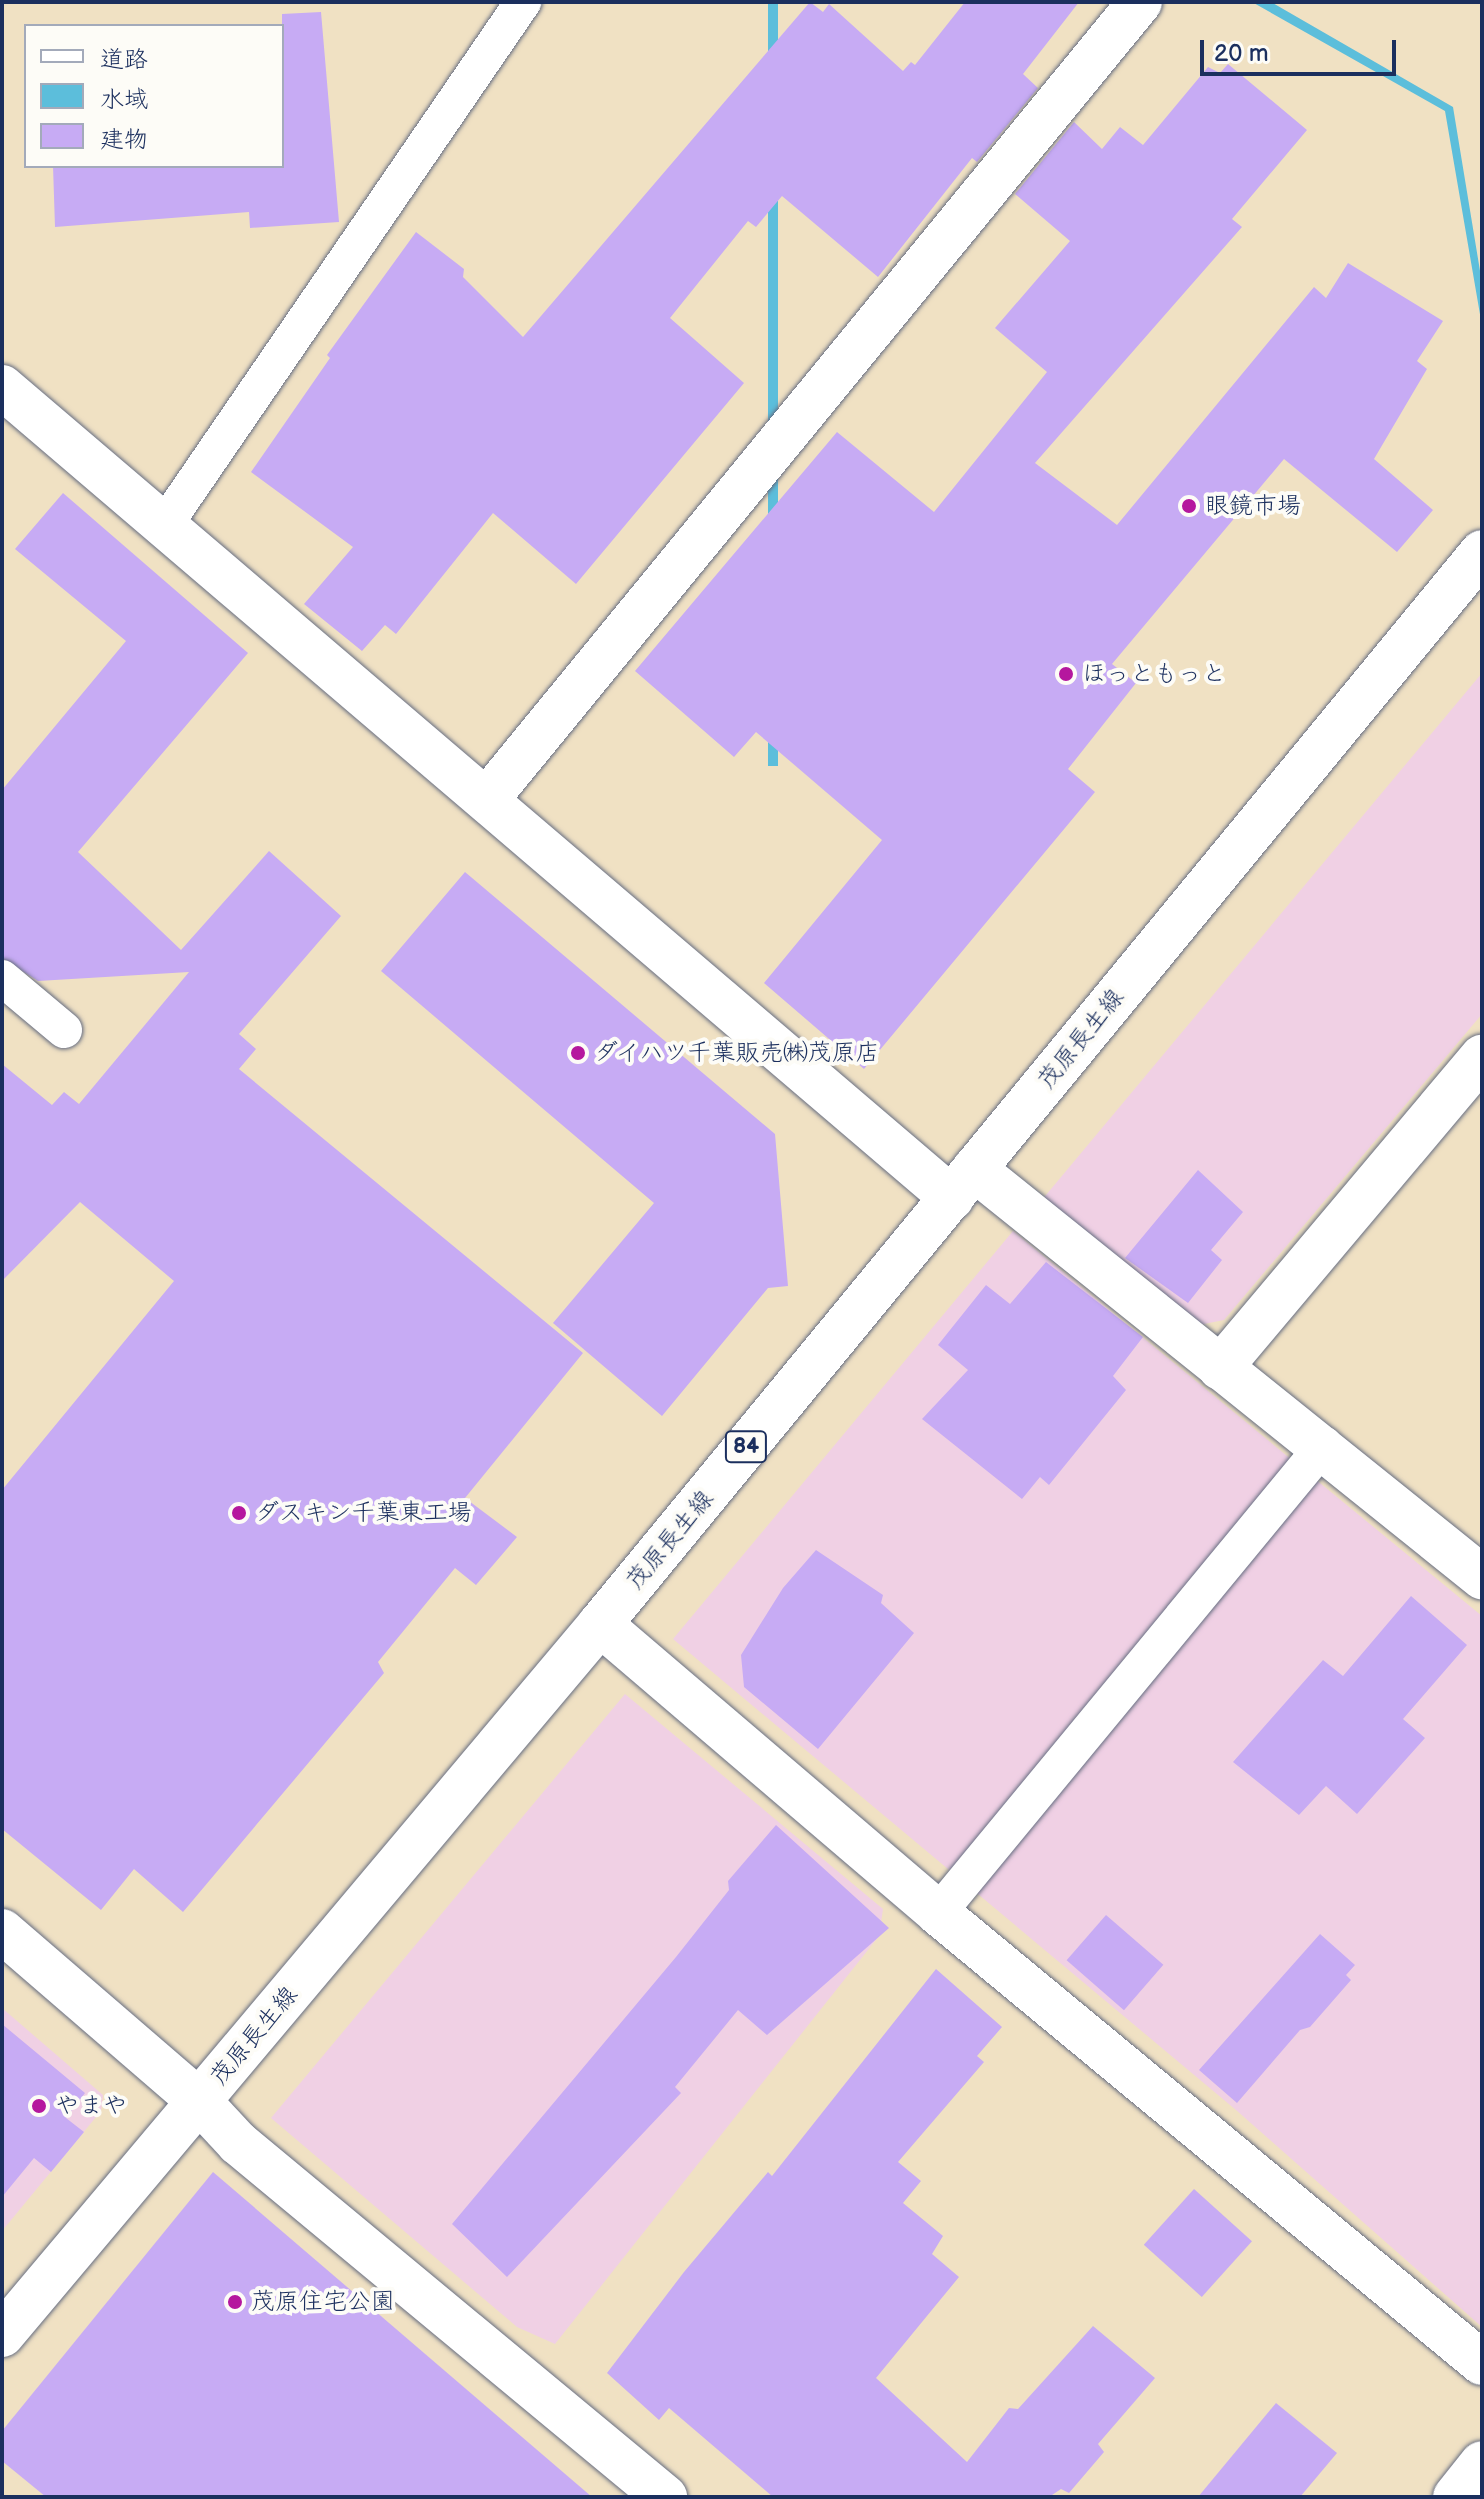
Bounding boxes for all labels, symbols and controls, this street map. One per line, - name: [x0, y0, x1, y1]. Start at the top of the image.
- legend: [24, 24, 284, 168]
- scale bar: [1204, 24, 1400, 74]
- text: 20 m: [1214, 39, 1269, 68]
- text: 道路: [100, 45, 148, 74]
- text: 水域: [100, 85, 148, 114]
- text: 建物: [100, 125, 148, 154]
- place label: 眼鏡市場: [1205, 492, 1301, 520]
- marker: 眼鏡市場: [1180, 497, 1198, 515]
- place label: ほっともっと: [1082, 660, 1226, 688]
- marker: ほっともっと: [1057, 665, 1075, 683]
- street label: 茂原長生線: [1032, 983, 1130, 1095]
- place label: ダイハツ千葉販売㈱茂原店: [594, 1039, 882, 1067]
- marker: ダイハツ千葉販売㈱茂原店: [569, 1044, 587, 1062]
- road number: 84: [724, 1429, 768, 1465]
- street label: 茂原長生線: [620, 1485, 720, 1595]
- place label: ダスキン千葉東工場: [255, 1499, 471, 1527]
- marker: ダスキン千葉東工場: [230, 1504, 248, 1522]
- street label: 茂原長生線: [204, 1981, 304, 2091]
- place label: やまや: [55, 2092, 127, 2120]
- marker: やまや: [30, 2097, 48, 2115]
- place label: 茂原住宅公園: [251, 2288, 395, 2316]
- marker: 茂原住宅公園: [226, 2293, 244, 2311]

